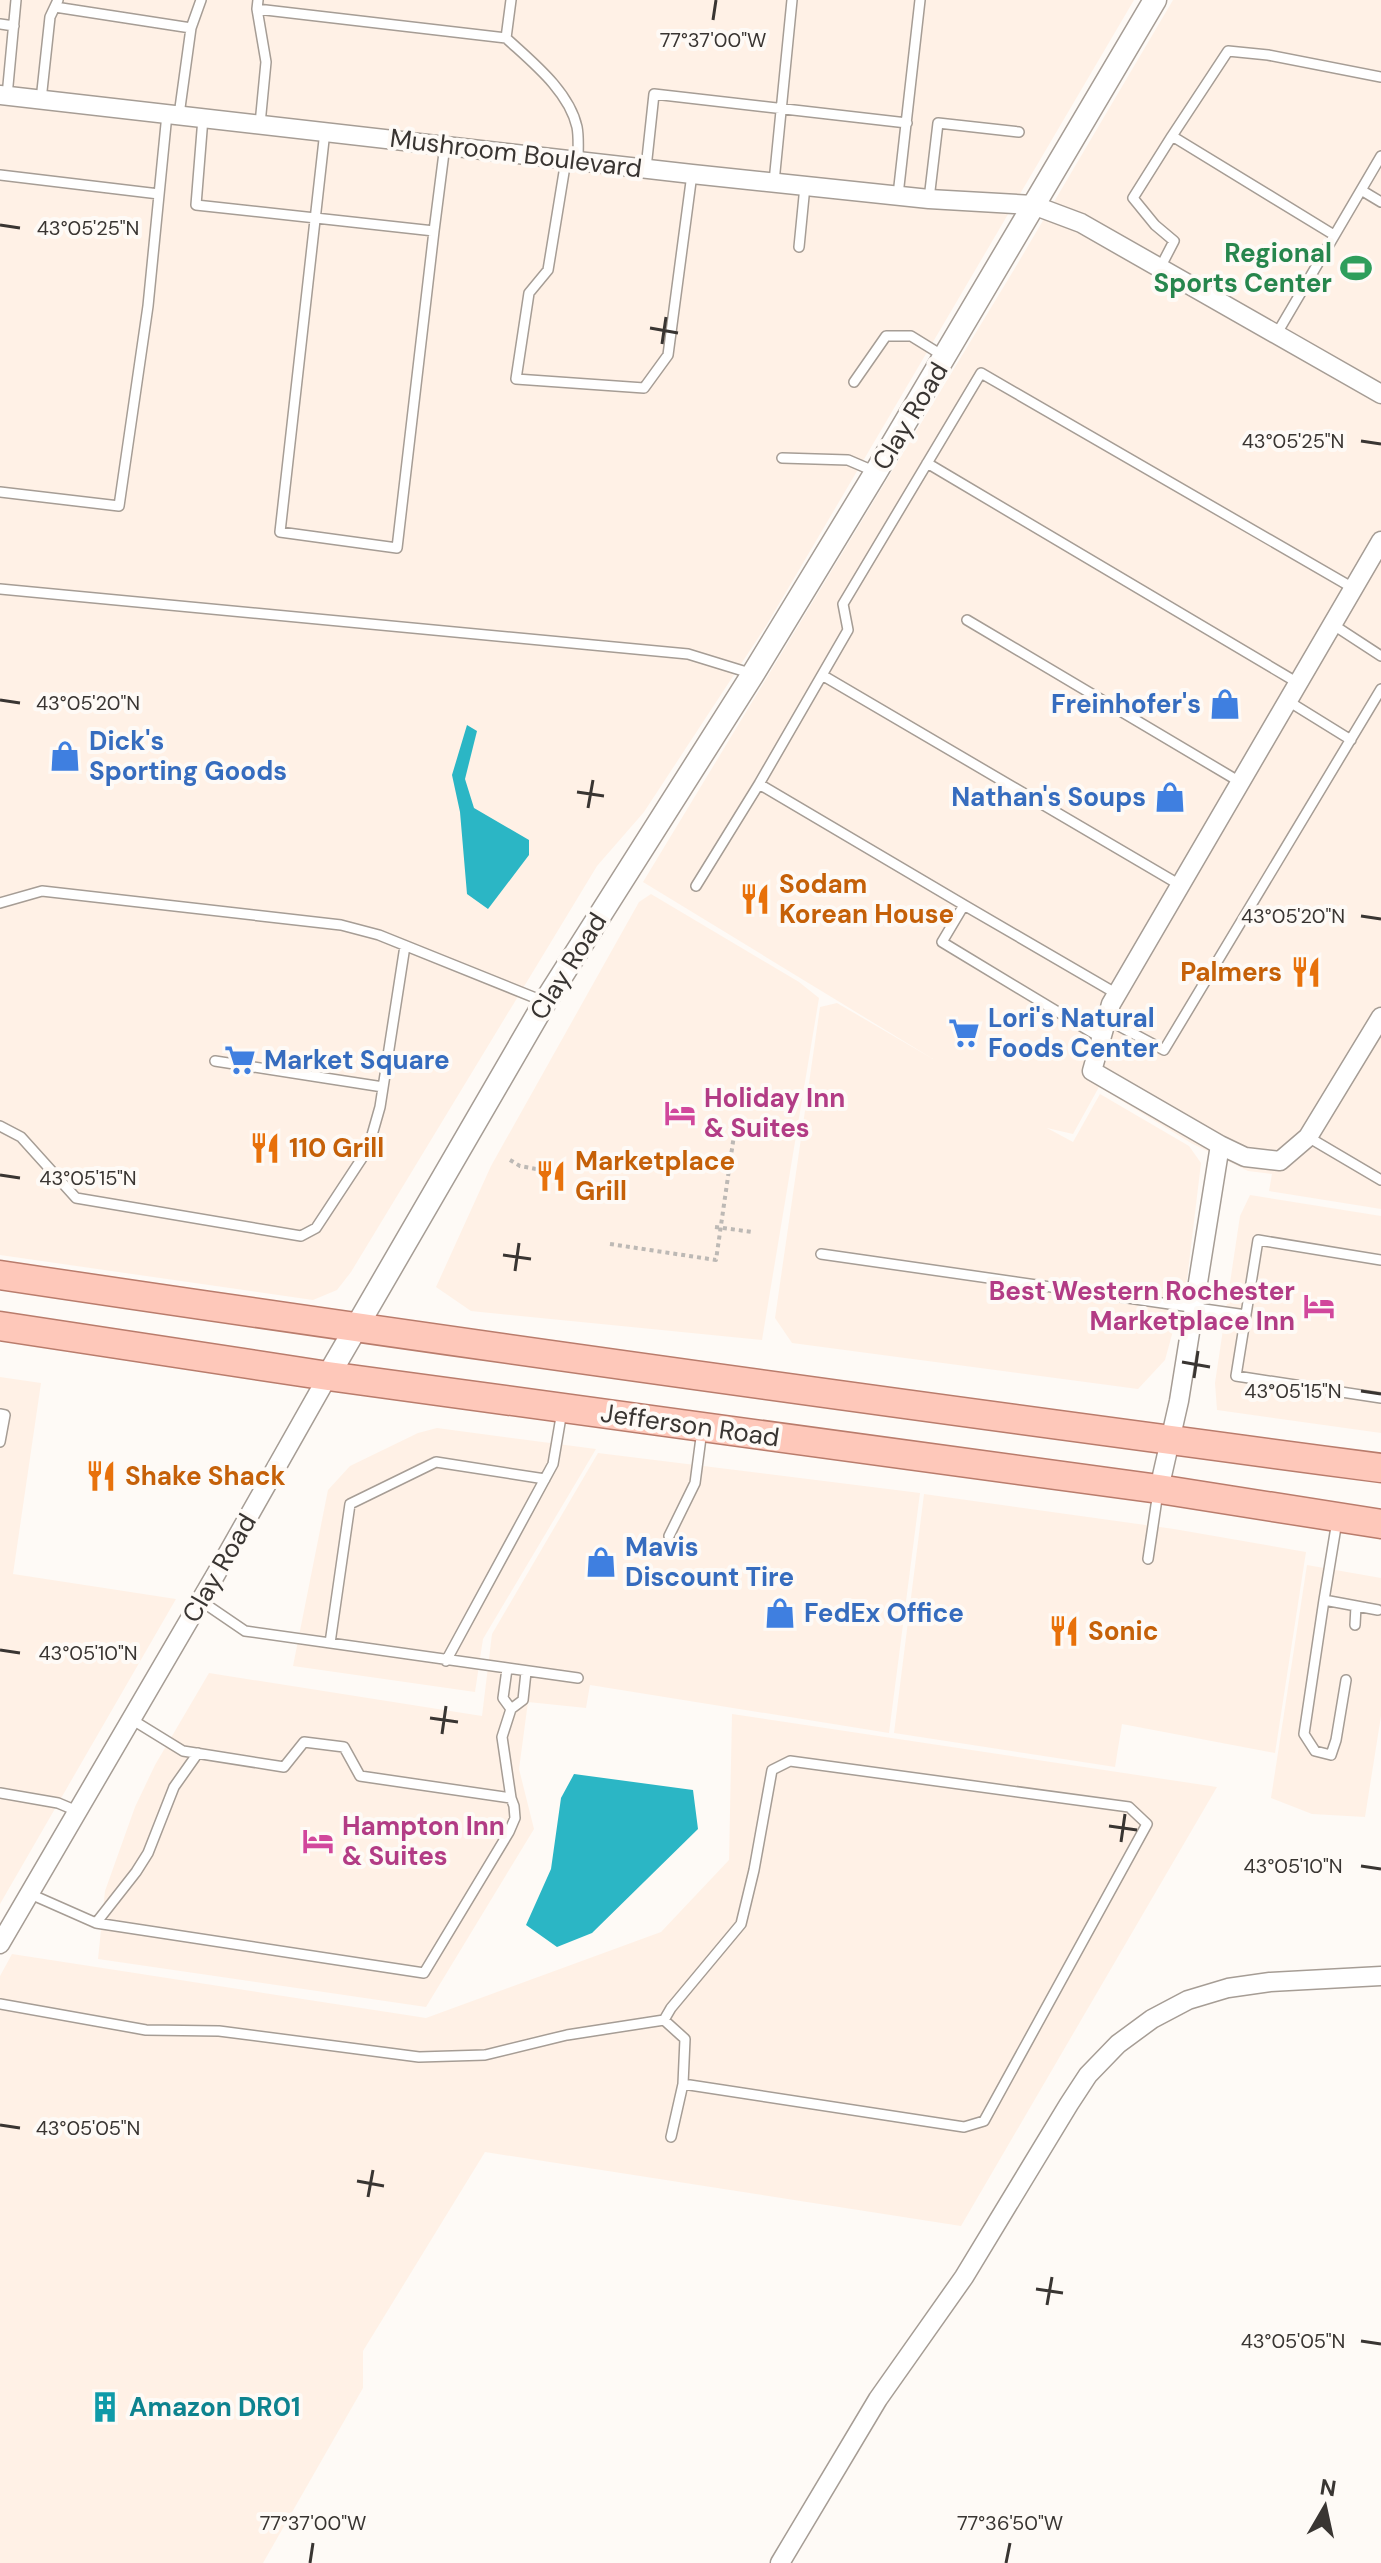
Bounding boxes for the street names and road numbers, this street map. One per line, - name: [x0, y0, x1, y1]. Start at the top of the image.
- street label: Mushroom Boulevard: [388, 121, 644, 185]
- street label: Clay Road: [864, 356, 956, 476]
- street label: Clay Road: [522, 906, 614, 1026]
- street label: Jefferson Road: [598, 1396, 782, 1454]
- street label: Clay Road: [174, 1507, 264, 1629]

